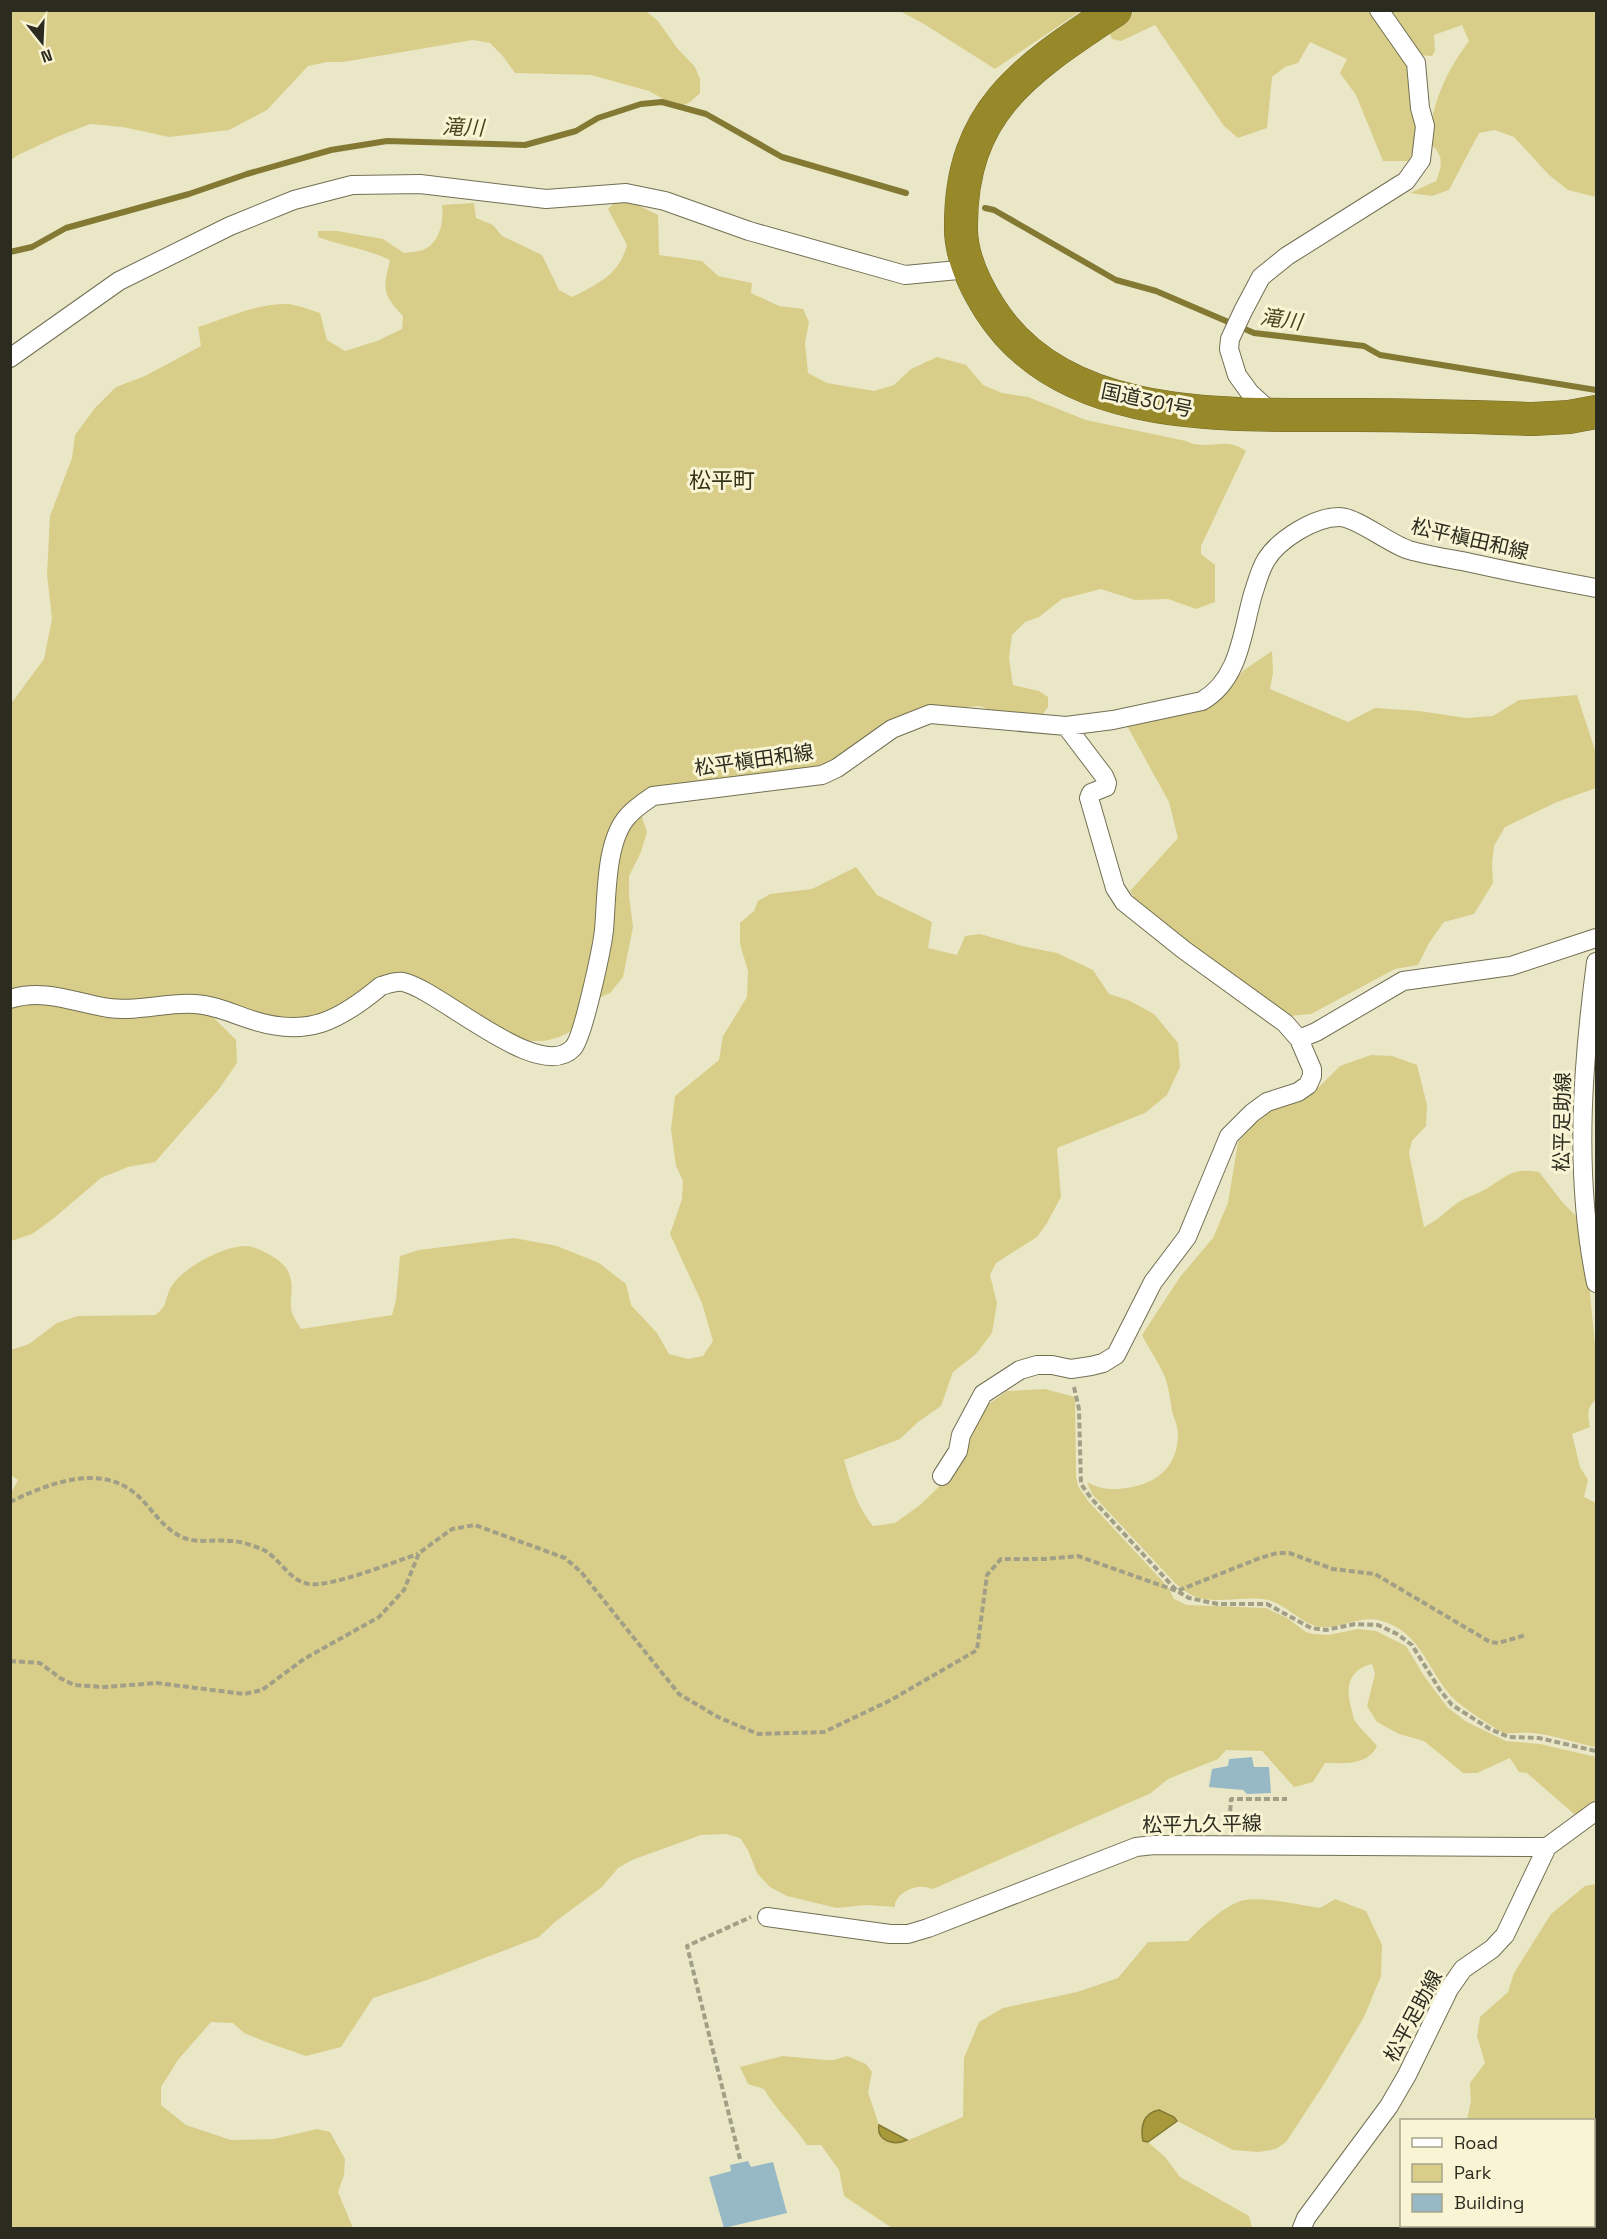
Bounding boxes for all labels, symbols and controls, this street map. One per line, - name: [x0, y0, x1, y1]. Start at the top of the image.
- north arrow: [12, 12, 72, 72]
- text: N: [38, 44, 55, 67]
- water label: 滝川: [442, 113, 486, 141]
- water label: 滝川: [1258, 303, 1306, 336]
- street label: 国道301号: [1099, 378, 1195, 422]
- district label: 松平町: [689, 466, 755, 494]
- street label: 松平槇田和線: [1409, 513, 1531, 565]
- street label: 松平槇田和線: [693, 739, 815, 781]
- street label: 松平足助線: [1548, 1072, 1576, 1172]
- street label: 松平九久平線: [1142, 1810, 1262, 1838]
- street label: 松平足助線: [1378, 1966, 1448, 2066]
- legend: [1400, 2119, 1595, 2227]
- text: Road: [1454, 2131, 1498, 2154]
- text: Park: [1454, 2161, 1492, 2184]
- text: Building: [1454, 2191, 1524, 2214]

